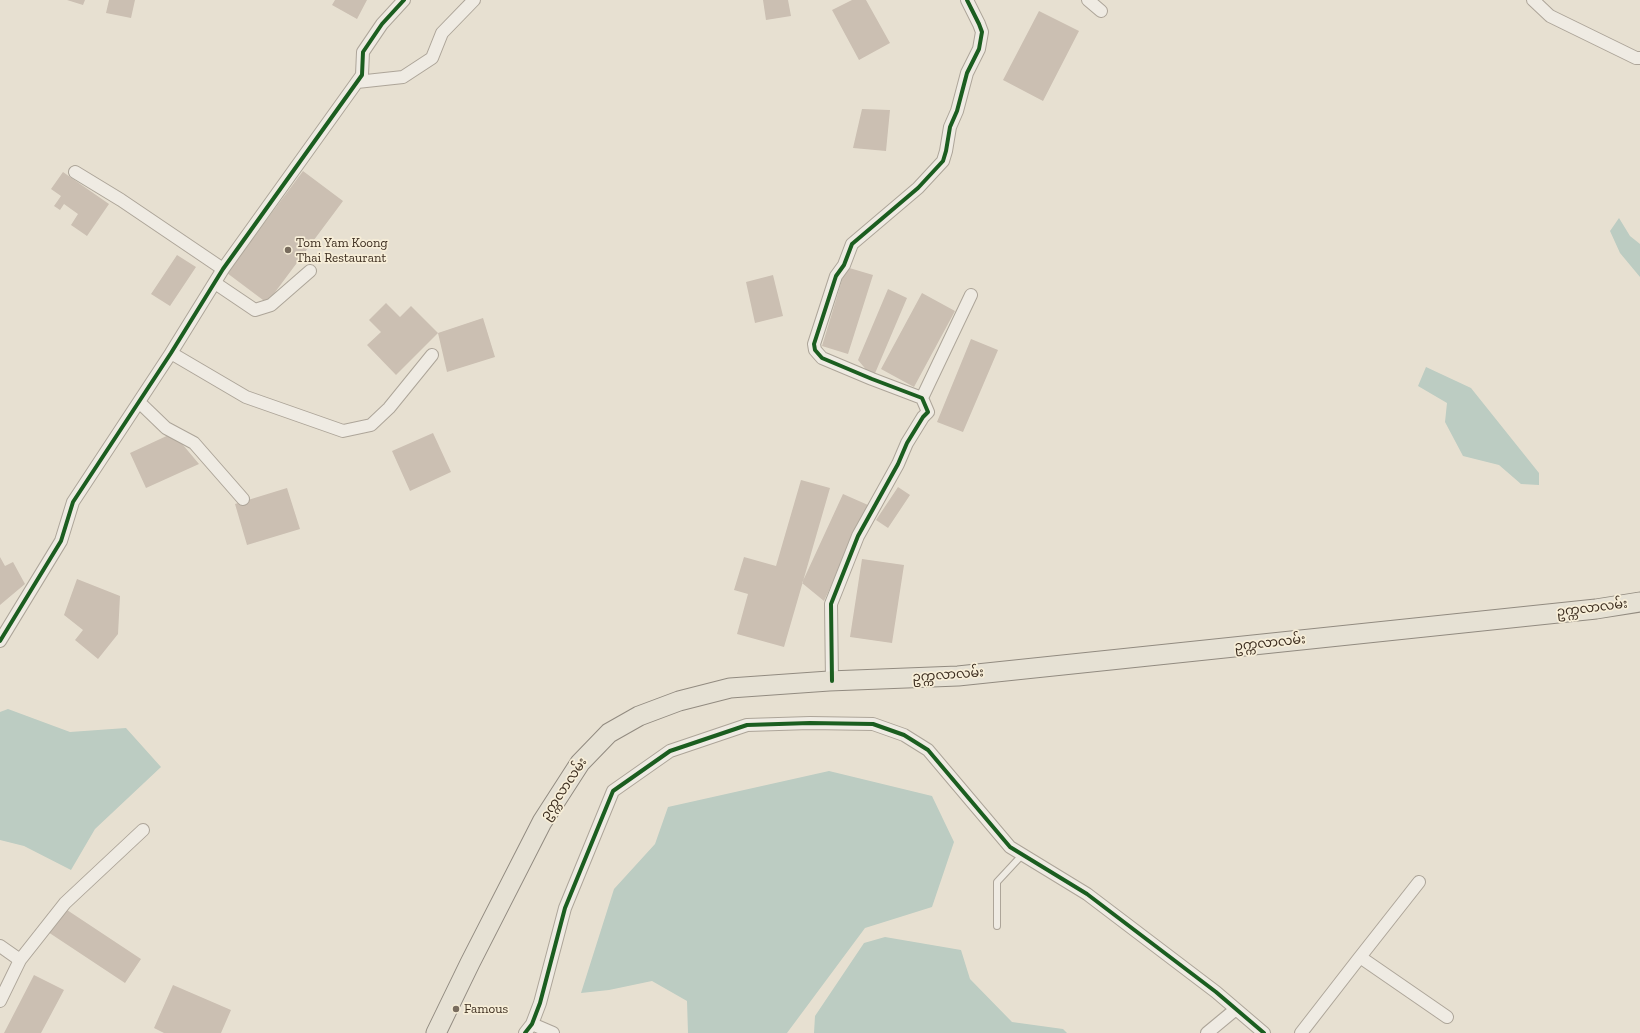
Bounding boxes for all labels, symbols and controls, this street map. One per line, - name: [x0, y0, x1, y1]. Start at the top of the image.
- place label: Tom Yam Koong Thai Restaurant: [296, 235, 388, 266]
- marker: Tom Yam Koong Thai Restaurant: [283, 245, 293, 255]
- street label: ဥက္ကလာလမ်း: [1555, 596, 1629, 620]
- street label: ဥက္ကလာလမ်း: [1234, 631, 1306, 655]
- street label: ဥက္ကလာလမ်း: [912, 665, 984, 685]
- street label: ဥက္ကလာလမ်း: [537, 755, 591, 823]
- place label: Famous: [464, 1001, 508, 1017]
- marker: Famous: [451, 1004, 461, 1014]

